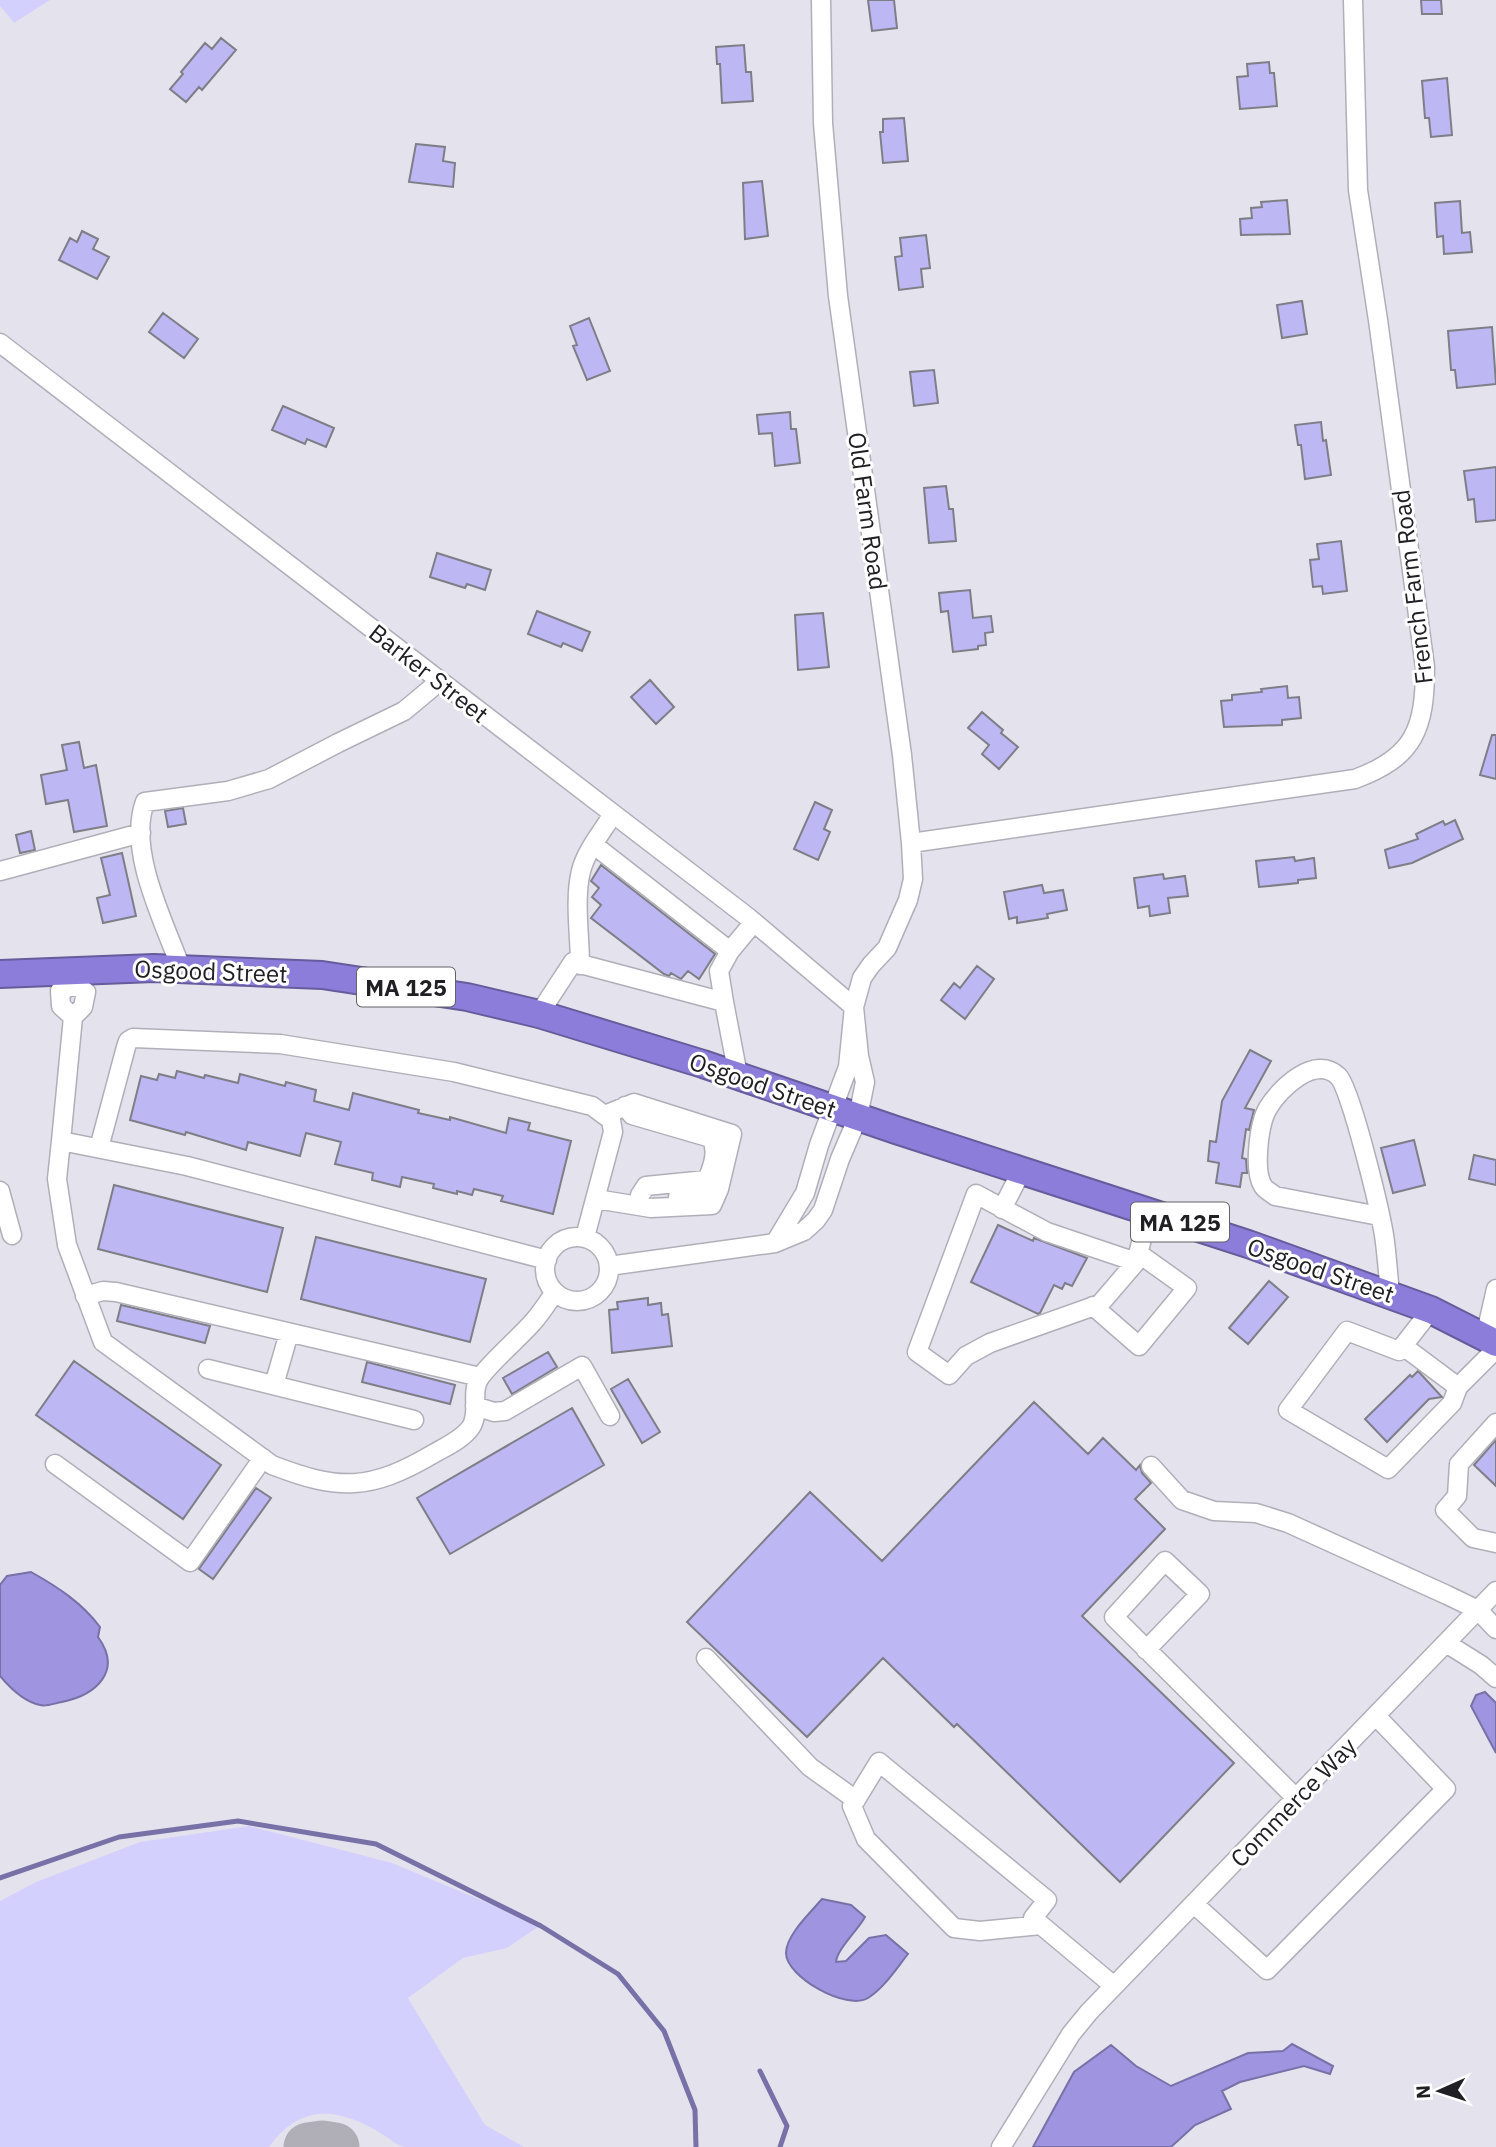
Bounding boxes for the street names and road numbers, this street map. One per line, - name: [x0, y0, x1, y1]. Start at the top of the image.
- street label: Old Farm Road: [841, 430, 895, 592]
- street label: French Farm Road: [1384, 488, 1440, 686]
- street label: Barker Street: [363, 616, 495, 730]
- street label: Osgood Street: [134, 952, 288, 990]
- road number: MA 125: [357, 968, 455, 1006]
- street label: Osgood Street: [685, 1045, 841, 1125]
- road number: MA 125: [1131, 1203, 1229, 1242]
- street label: Osgood Street: [1243, 1230, 1399, 1310]
- street label: Commerce Way: [1223, 1730, 1363, 1874]

